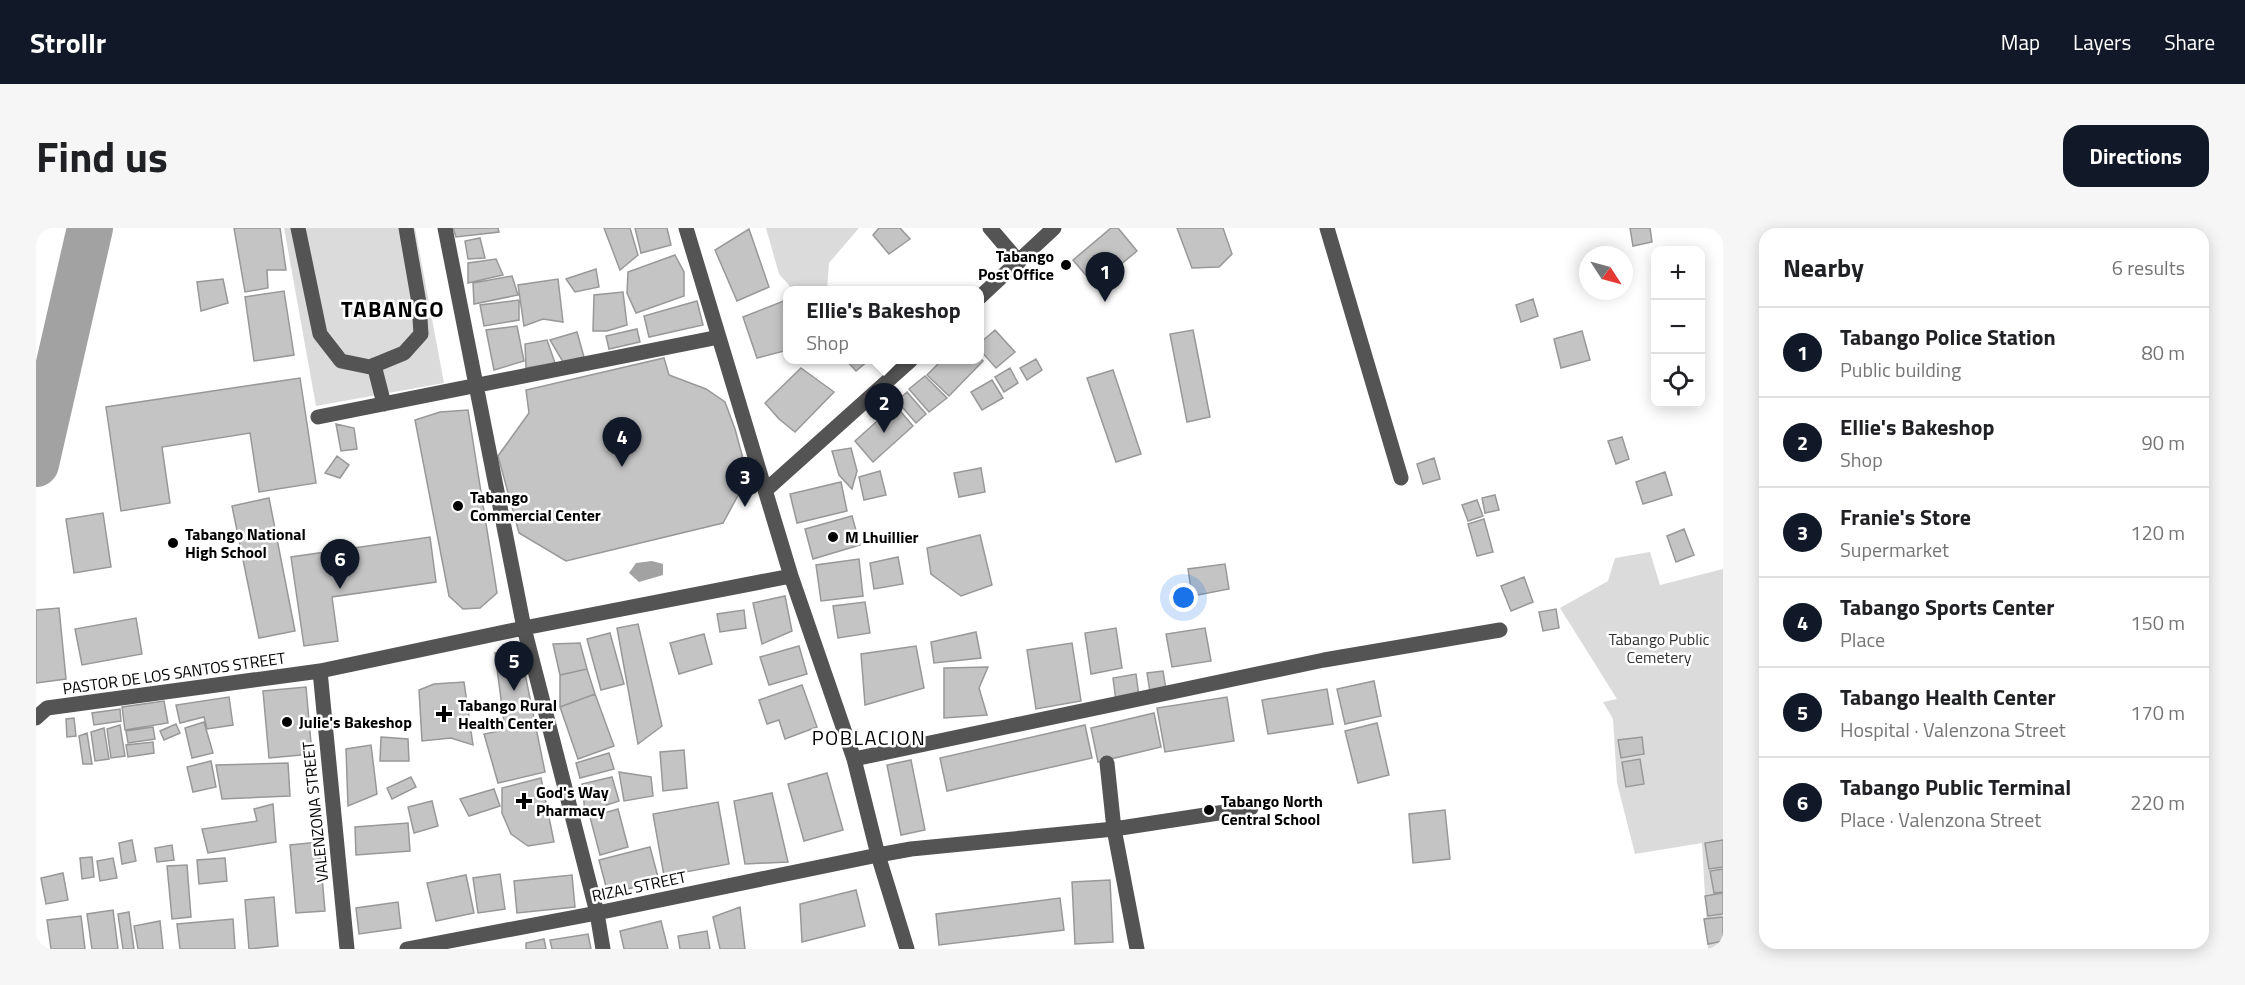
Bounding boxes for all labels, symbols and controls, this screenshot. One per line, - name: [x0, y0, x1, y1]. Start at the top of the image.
- text: Strollr: [30, 21, 106, 64]
- text: Map: [2001, 26, 2040, 58]
- text: Layers: [2073, 26, 2131, 58]
- text: Share: [2164, 26, 2215, 58]
- text: Find us: [36, 124, 168, 188]
- button: Directions: [2063, 125, 2209, 187]
- place label: Tabango Post Office: [978, 244, 1054, 286]
- north arrow: [1579, 246, 1633, 300]
- map controls: [1651, 246, 1705, 408]
- button: +: [1651, 246, 1705, 300]
- text: Nearby: [1783, 248, 1864, 287]
- text: 6 results: [2112, 252, 2185, 283]
- pin: 1: [1086, 253, 1124, 302]
- marker: Tabango Post Office: [1059, 258, 1073, 272]
- popup: [783, 286, 984, 364]
- district label: TABANGO: [341, 292, 445, 326]
- text: Ellie's Bakeshop: [806, 293, 961, 327]
- button: −: [1651, 300, 1705, 354]
- text: Tabango Police Station: [1840, 320, 2056, 354]
- text: Shop: [806, 327, 849, 358]
- text: 1: [1797, 337, 1808, 368]
- text: 80 m: [2141, 337, 2185, 368]
- button: locate: [1651, 354, 1705, 408]
- text: Public building: [1840, 354, 1961, 385]
- pin: 2: [864, 384, 904, 433]
- text: Ellie's Bakeshop: [1840, 410, 1994, 444]
- pin: 4: [602, 418, 642, 467]
- text: 2: [1797, 427, 1808, 458]
- text: 90 m: [2141, 427, 2185, 458]
- text: Shop: [1840, 444, 1883, 475]
- pin: 3: [726, 458, 764, 507]
- place label: Tabango Commercial Center: [470, 485, 601, 527]
- marker: Tabango Commercial Center: [451, 499, 465, 513]
- text: Franie's Store: [1840, 500, 1971, 534]
- text: 3: [1797, 517, 1808, 548]
- text: 120 m: [2130, 517, 2185, 548]
- place label: Tabango National High School: [185, 522, 306, 564]
- place label: M Lhuillier: [845, 525, 919, 549]
- marker: M Lhuillier: [826, 530, 840, 544]
- text: Supermarket: [1840, 534, 1949, 565]
- marker: Tabango National High School: [166, 536, 180, 550]
- pin: 6: [320, 540, 360, 589]
- your location: [1169, 583, 1198, 612]
- text: Tabango Sports Center: [1840, 590, 2055, 624]
- text: 4: [1797, 607, 1808, 638]
- text: 150 m: [2130, 607, 2185, 638]
- text: Place: [1840, 624, 1885, 655]
- park label: Tabango Public Cemetery: [1609, 627, 1709, 669]
- pin: 5: [494, 642, 534, 691]
- street label: PASTOR DE LOS SANTOS STREET: [61, 645, 287, 701]
- text: Tabango Health Center: [1840, 680, 2056, 714]
- place label: Tabango Rural Health Center: [458, 693, 557, 735]
- text: 5: [1797, 697, 1808, 728]
- text: 170 m: [2130, 697, 2185, 728]
- marker: Tabango Rural Health Center: [435, 705, 453, 723]
- place label: Julie's Bakeshop: [299, 710, 412, 734]
- text: Hospital · Valenzona Street: [1840, 714, 2066, 745]
- marker: Julie's Bakeshop: [280, 715, 294, 729]
- district label: POBLACION: [812, 722, 926, 753]
- street label: VALENZONA STREET: [296, 740, 334, 884]
- text: Tabango Public Terminal: [1840, 770, 2071, 804]
- place label: God's Way Pharmacy: [536, 780, 609, 822]
- text: 6: [1797, 787, 1808, 818]
- text: 220 m: [2130, 787, 2185, 818]
- place label: Tabango North Central School: [1221, 789, 1323, 831]
- marker: God's Way Pharmacy: [517, 794, 531, 808]
- marker: Tabango North Central School: [1202, 803, 1216, 817]
- text: Place · Valenzona Street: [1840, 804, 2041, 835]
- street label: RIZAL STREET: [589, 864, 689, 908]

